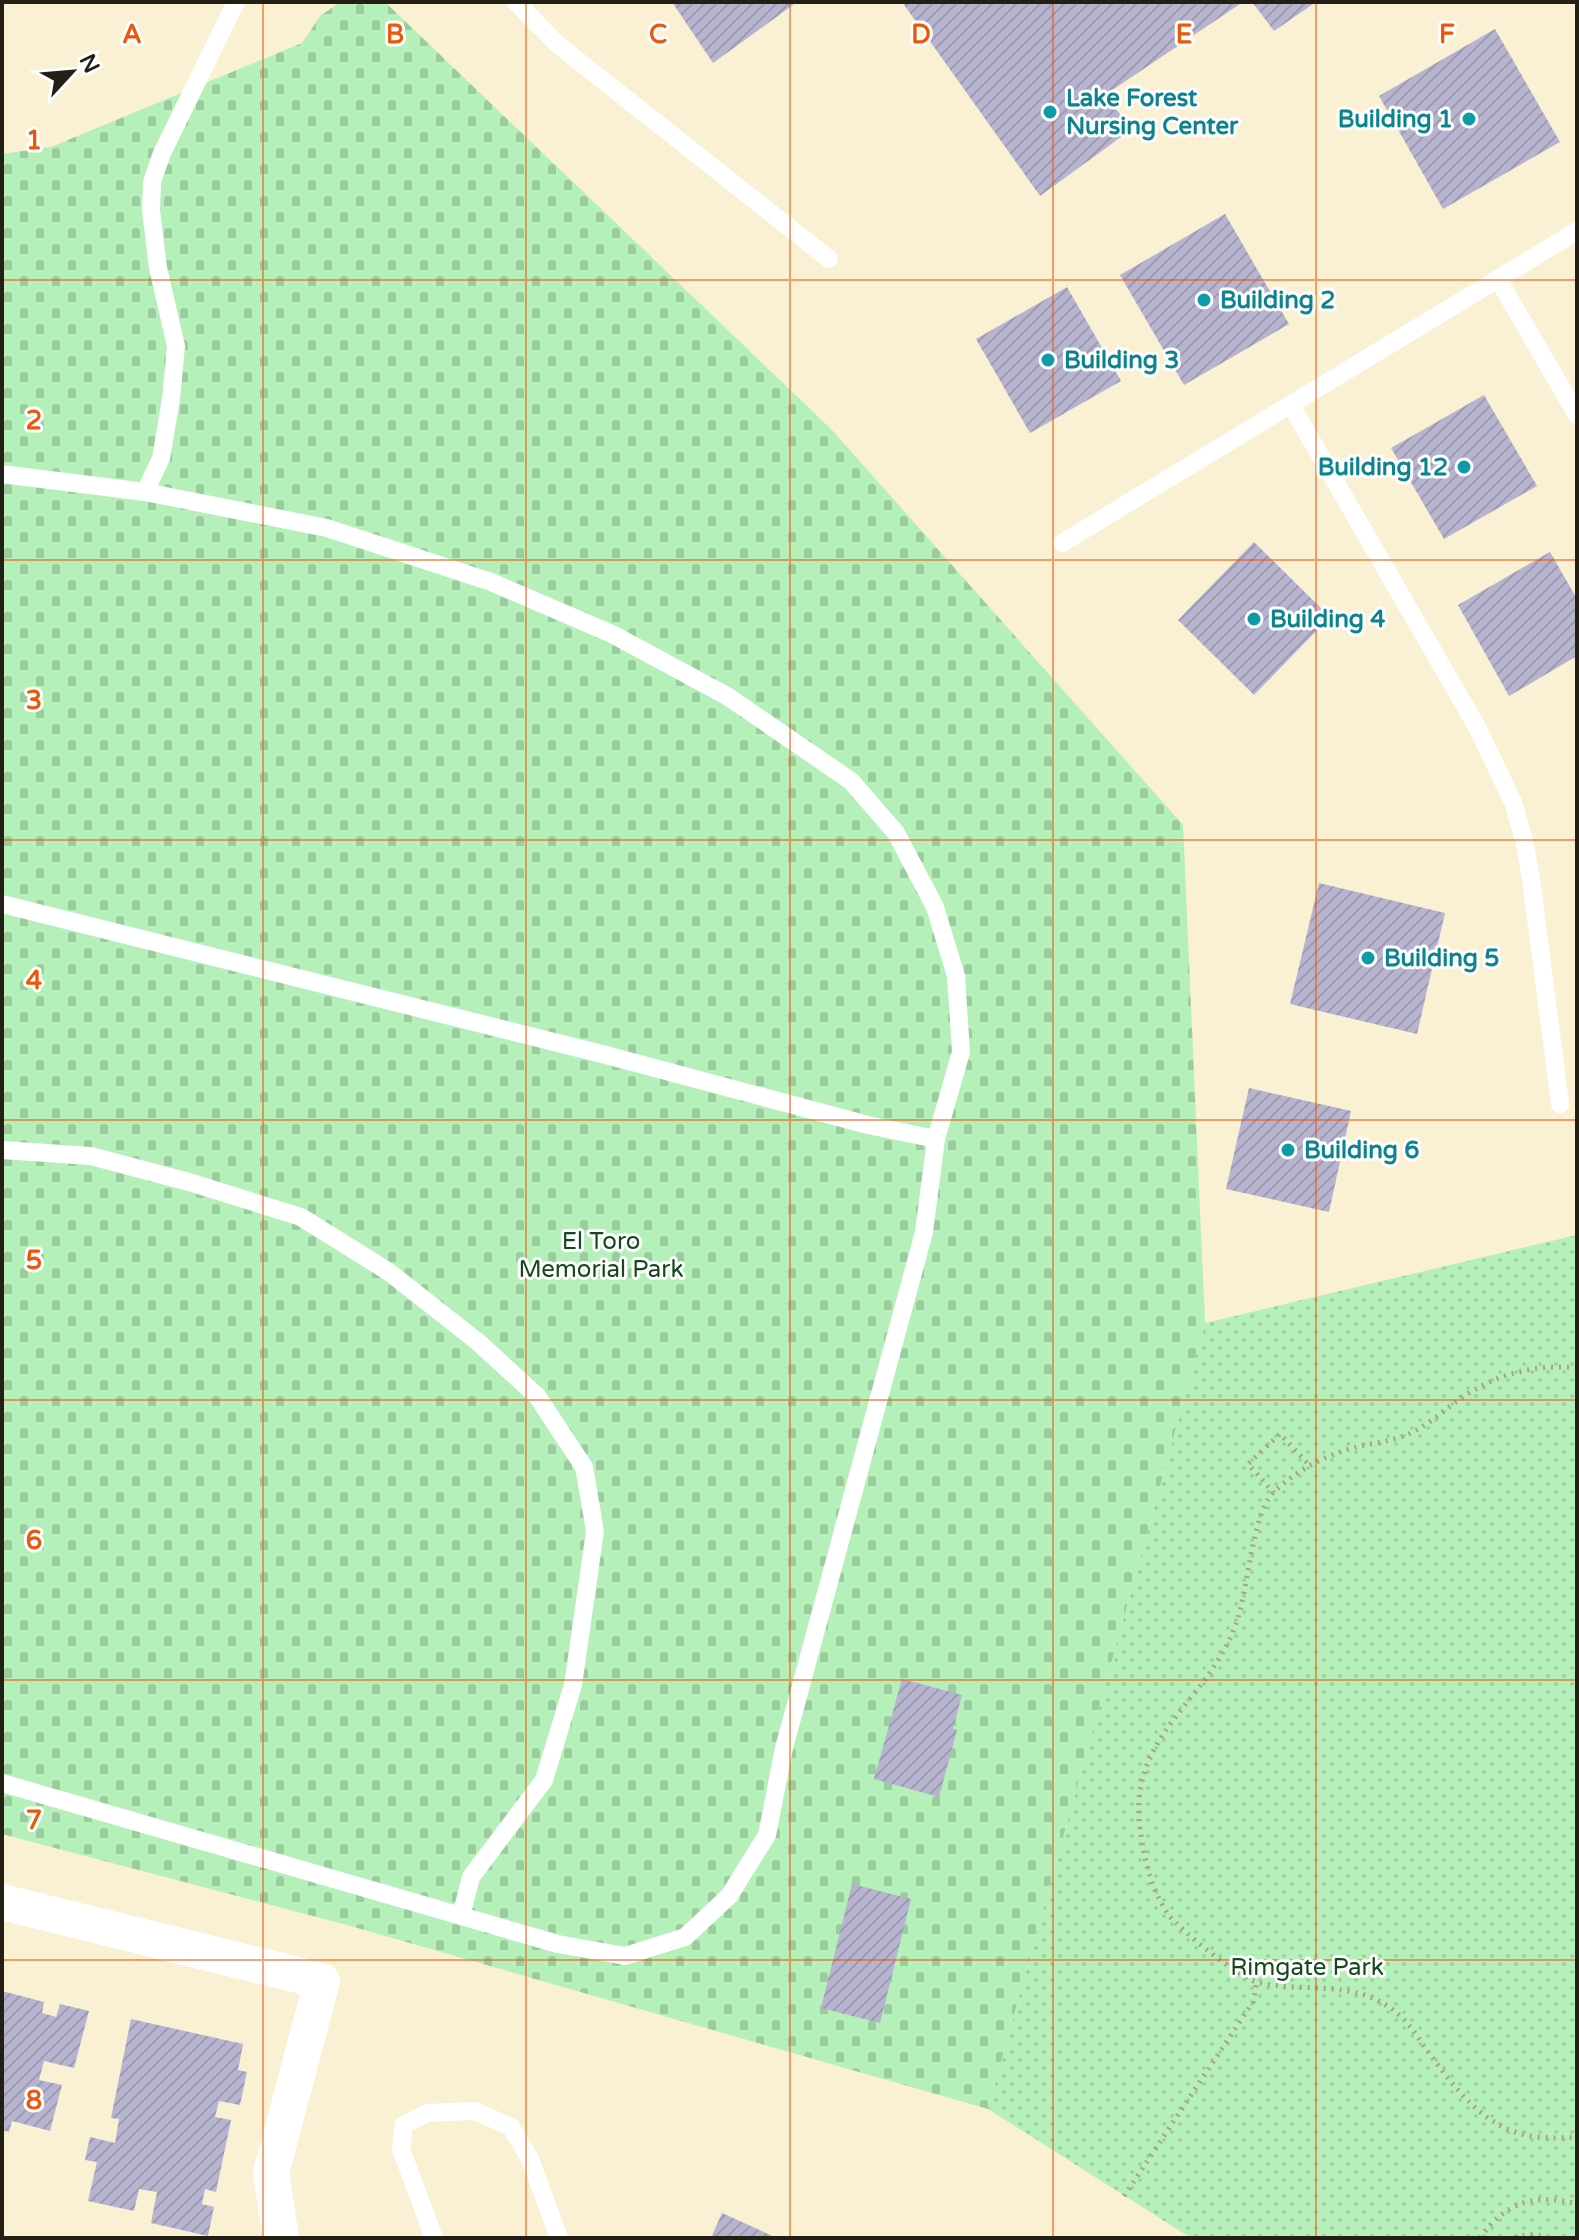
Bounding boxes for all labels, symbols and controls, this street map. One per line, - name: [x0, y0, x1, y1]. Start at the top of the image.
- text: A: [122, 19, 142, 50]
- text: B: [386, 19, 404, 50]
- text: C: [649, 19, 667, 50]
- text: D: [911, 19, 931, 50]
- text: E: [1176, 19, 1192, 50]
- text: F: [1439, 19, 1455, 50]
- north arrow: [32, 32, 112, 112]
- text: N: [74, 50, 105, 77]
- place label: Lake Forest Nursing Center: [1066, 84, 1239, 141]
- marker: Lake Forest Nursing Center: [1041, 103, 1059, 121]
- place label: Building 1: [1338, 105, 1453, 134]
- marker: Building 1: [1460, 110, 1478, 128]
- text: 1: [26, 125, 42, 156]
- place label: Building 2: [1220, 286, 1335, 315]
- marker: Building 2: [1195, 291, 1213, 309]
- place label: Building 3: [1064, 346, 1179, 375]
- marker: Building 3: [1039, 351, 1057, 369]
- text: 2: [26, 405, 42, 436]
- place label: Building 12: [1318, 453, 1448, 482]
- marker: Building 12: [1455, 458, 1473, 476]
- place label: Building 4: [1270, 605, 1385, 634]
- marker: Building 4: [1245, 610, 1263, 628]
- text: 3: [26, 685, 42, 716]
- place label: Building 5: [1384, 944, 1499, 973]
- marker: Building 5: [1359, 949, 1377, 967]
- text: 4: [26, 965, 42, 996]
- place label: Building 6: [1304, 1136, 1419, 1165]
- marker: Building 6: [1279, 1141, 1297, 1159]
- park label: El Toro Memorial Park: [518, 1227, 684, 1284]
- text: 5: [26, 1245, 42, 1276]
- text: 6: [26, 1525, 42, 1556]
- text: 7: [26, 1805, 42, 1836]
- park label: Rimgate Park: [1230, 1953, 1384, 1982]
- text: 8: [26, 2085, 42, 2116]

